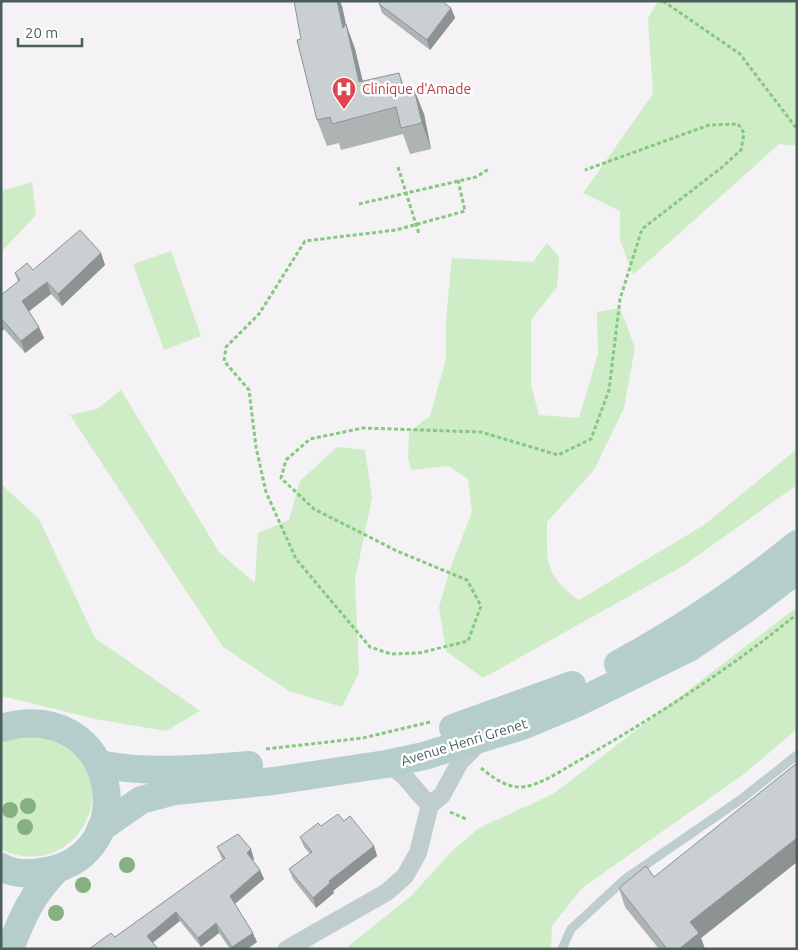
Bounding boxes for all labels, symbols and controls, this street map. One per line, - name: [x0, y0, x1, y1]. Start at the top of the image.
- scale bar: [18, 15, 81, 47]
- text: 20 m: [25, 24, 58, 41]
- hospital icon: Clinique d'Amade: [331, 76, 357, 110]
- place label: Clinique d'Amade: [362, 81, 471, 97]
- street label: Avenue Henri Grenet: [399, 715, 530, 769]

